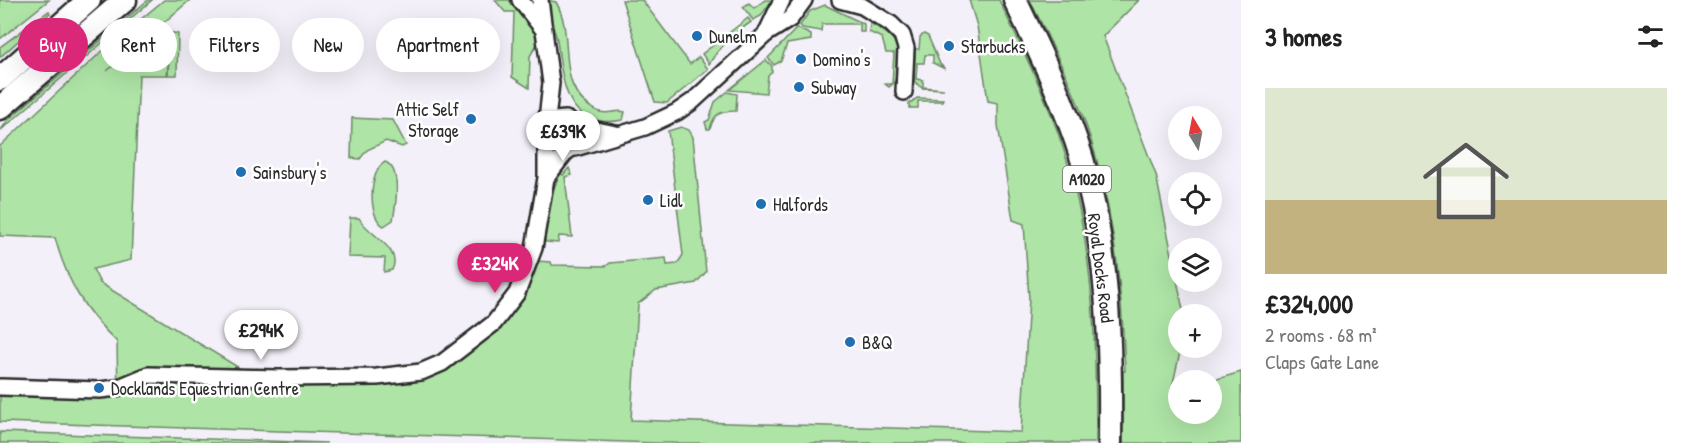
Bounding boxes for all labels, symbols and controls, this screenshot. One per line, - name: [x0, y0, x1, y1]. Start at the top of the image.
- chip: Buy: [18, 18, 88, 72]
- chip: Rent: [100, 18, 177, 72]
- chip: Filters: [189, 18, 280, 72]
- chip: New: [292, 18, 364, 72]
- chip: Apartment: [376, 18, 500, 72]
- text: 3 homes: [1265, 19, 1342, 54]
- icon: filters: [1634, 20, 1667, 53]
- place label: Dunelm: [709, 24, 757, 49]
- marker: Dunelm: [690, 29, 704, 43]
- place label: Starbucks: [961, 34, 1026, 59]
- marker: Starbucks: [942, 39, 956, 53]
- place label: Domino's: [813, 47, 870, 72]
- marker: Domino's: [794, 52, 808, 66]
- place label: Subway: [811, 75, 857, 100]
- marker: Subway: [792, 80, 806, 94]
- place label: Attic Self Storage: [396, 97, 460, 143]
- north arrow: [1168, 106, 1222, 160]
- map controls: [1168, 106, 1222, 424]
- pin: £639K: [521, 111, 605, 162]
- marker: Attic Self Storage: [464, 112, 478, 126]
- text: £639K: [540, 117, 586, 144]
- icon: home: [1412, 127, 1520, 235]
- place label: Sainsbury's: [253, 160, 327, 185]
- marker: Sainsbury's: [234, 165, 248, 179]
- road number: A1020: [1063, 166, 1111, 192]
- button: locate: [1168, 172, 1222, 226]
- place label: Lidl: [660, 188, 683, 213]
- place label: Halfords: [773, 192, 828, 217]
- marker: Lidl: [641, 193, 655, 207]
- marker: Halfords: [754, 197, 768, 211]
- street label: Royal Docks Road: [1082, 212, 1120, 324]
- button: layers: [1168, 238, 1222, 292]
- pin: £324K: [453, 243, 537, 294]
- text: £324K: [471, 249, 519, 276]
- text: £324,000: [1265, 286, 1353, 321]
- button: +: [1168, 304, 1222, 358]
- pin: £294K: [219, 310, 303, 361]
- text: £294K: [238, 316, 284, 343]
- text: 2 rooms · 68 m²: [1265, 321, 1377, 348]
- place label: B&Q: [862, 330, 892, 355]
- marker: B&Q: [843, 335, 857, 349]
- text: Claps Gate Lane: [1265, 348, 1379, 375]
- button: −: [1168, 370, 1222, 424]
- place label: Docklands Equestrian Centre: [111, 376, 299, 401]
- marker: Docklands Equestrian Centre: [92, 381, 106, 395]

